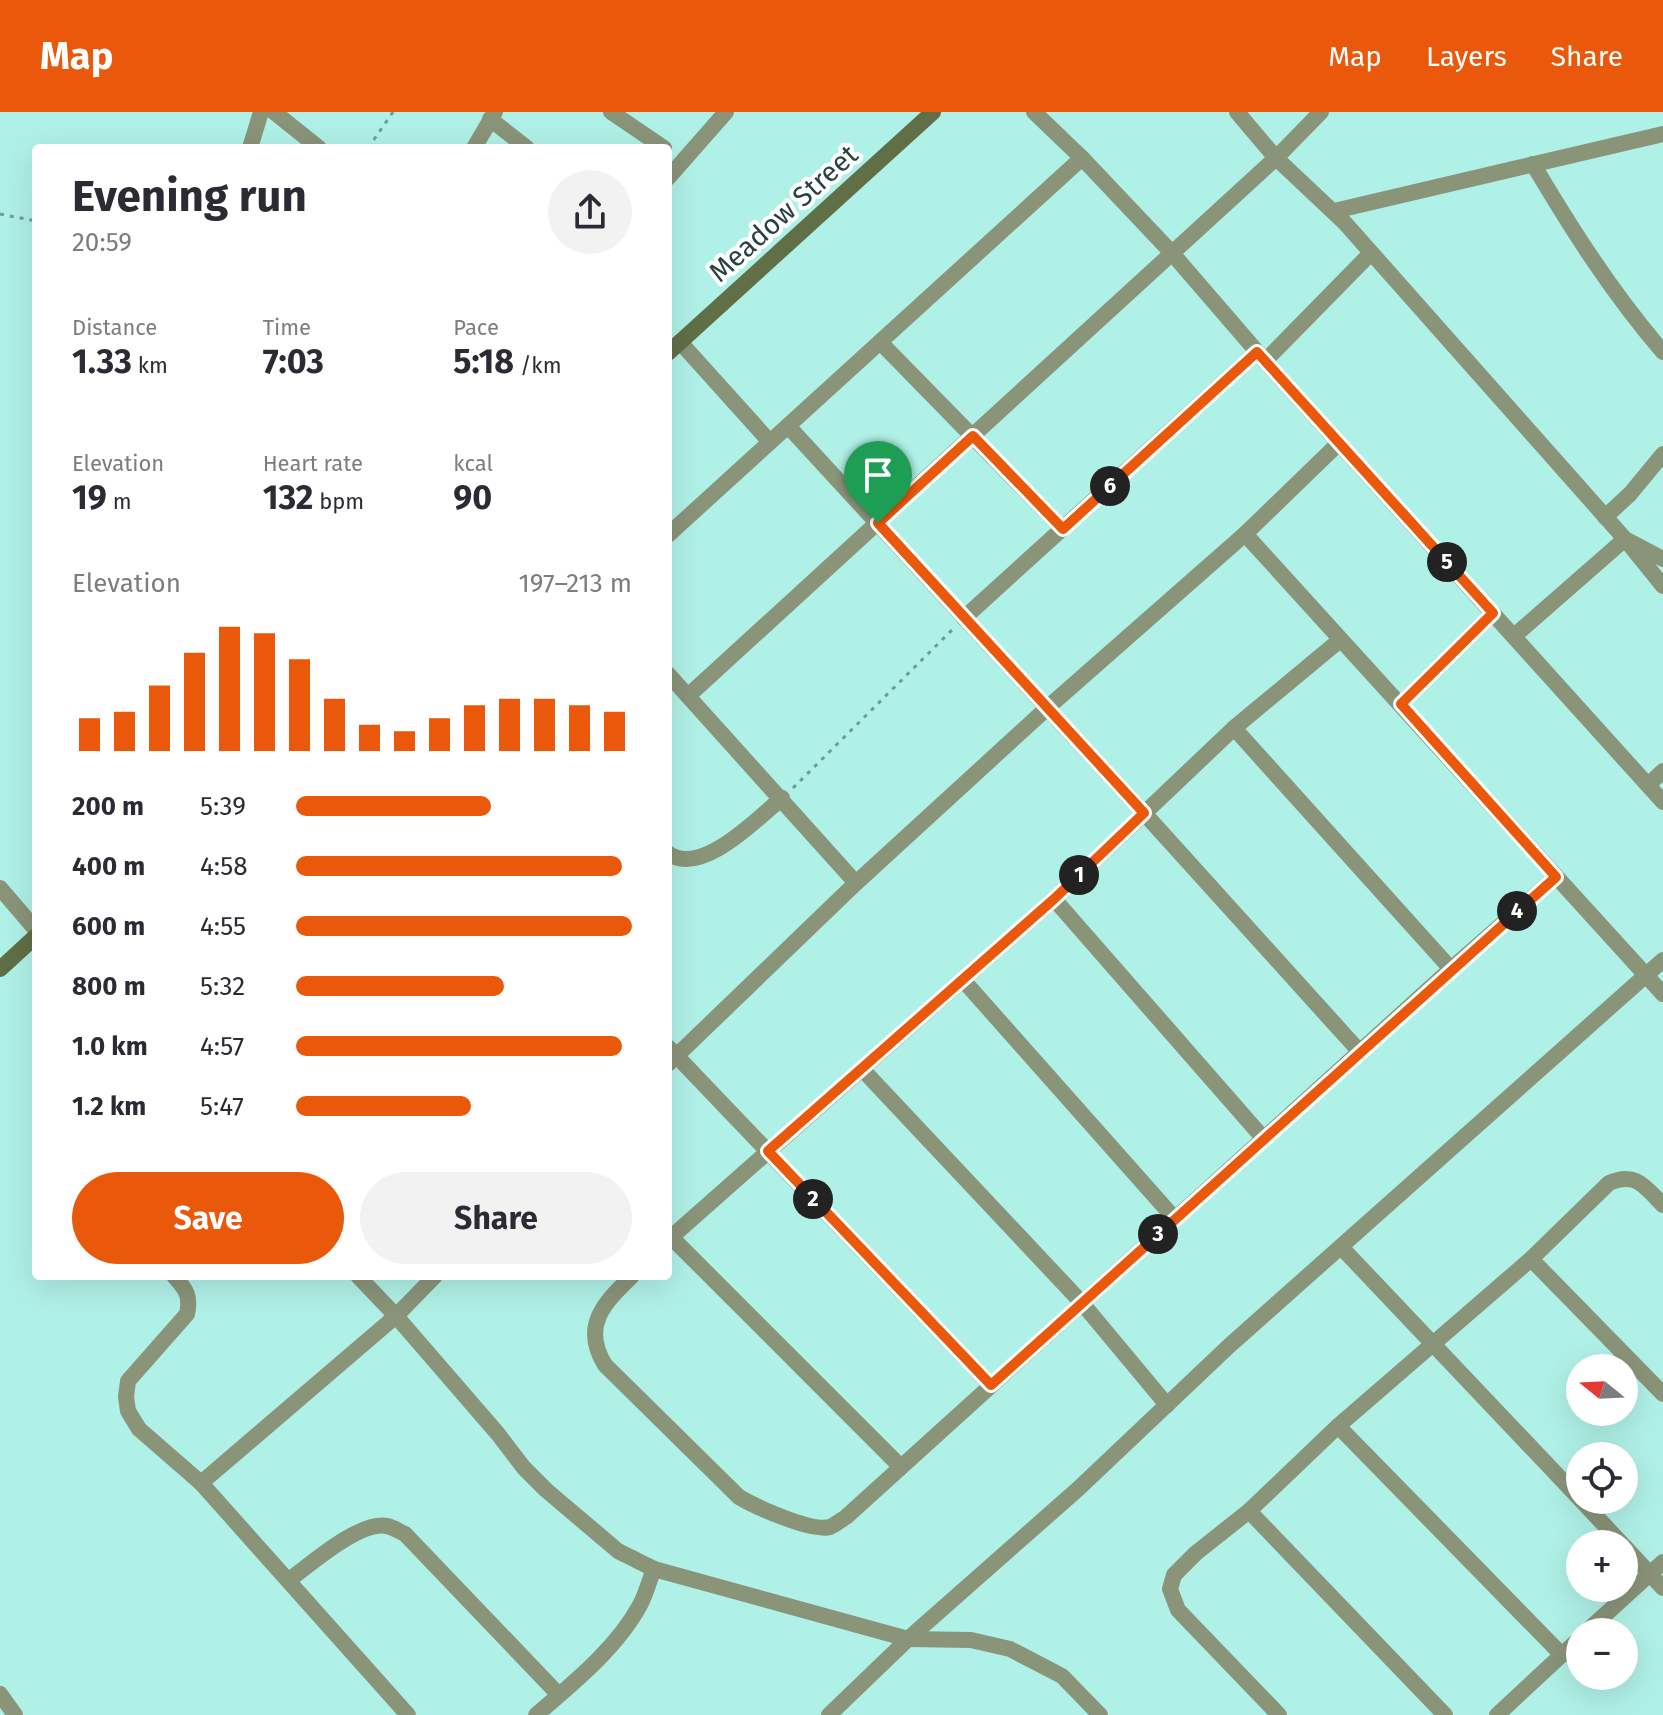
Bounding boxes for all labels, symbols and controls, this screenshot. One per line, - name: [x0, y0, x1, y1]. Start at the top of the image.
- text: Map: [40, 33, 113, 79]
- text: Map: [1328, 40, 1382, 73]
- text: Layers: [1426, 40, 1507, 73]
- text: Share: [1551, 40, 1623, 73]
- street label: Meadow Street: [702, 137, 865, 289]
- text: Evening run: [72, 170, 307, 223]
- button: share: [548, 170, 632, 254]
- text: 20:59: [72, 227, 132, 258]
- text: Distance: [72, 314, 157, 341]
- text: Time: [263, 314, 311, 341]
- text: Pace: [453, 314, 499, 341]
- text: 1.33: [72, 341, 132, 382]
- text: 7:03: [263, 341, 324, 382]
- text: 5:18: [453, 341, 514, 382]
- text: km: [132, 352, 168, 379]
- text: /km: [514, 352, 561, 379]
- pin: [844, 441, 912, 523]
- text: Elevation: [72, 450, 164, 477]
- text: Heart rate: [263, 450, 363, 477]
- text: kcal: [453, 450, 493, 477]
- icon: arrive: [856, 453, 900, 497]
- pin: 6: [1090, 466, 1130, 506]
- text: 6: [1104, 472, 1116, 499]
- text: 19: [72, 477, 107, 518]
- text: 132: [263, 477, 313, 518]
- text: 90: [453, 477, 492, 518]
- text: m: [107, 488, 132, 515]
- text: bpm: [313, 488, 364, 515]
- pin: 5: [1427, 542, 1467, 582]
- text: 5: [1441, 548, 1453, 575]
- text: Elevation: [72, 568, 181, 599]
- text: 197–213 m: [518, 568, 632, 599]
- text: 200 m: [72, 791, 144, 822]
- text: 5:39: [200, 791, 246, 822]
- text: 400 m: [72, 851, 145, 882]
- text: 4:58: [200, 851, 248, 882]
- pin: 1: [1059, 855, 1099, 895]
- text: 1: [1074, 861, 1084, 888]
- pin: 4: [1497, 891, 1537, 931]
- text: 4: [1511, 897, 1523, 924]
- text: 600 m: [72, 911, 145, 942]
- text: 4:55: [200, 911, 246, 942]
- text: 800 m: [72, 971, 146, 1002]
- text: 5:32: [200, 971, 245, 1002]
- text: 1.0 km: [72, 1031, 148, 1062]
- text: 4:57: [200, 1031, 244, 1062]
- text: 1.2 km: [72, 1091, 146, 1122]
- text: 5:47: [200, 1091, 244, 1122]
- button: Save: [72, 1172, 344, 1264]
- button: Share: [360, 1172, 632, 1264]
- pin: 2: [793, 1179, 833, 1219]
- text: 2: [807, 1185, 819, 1212]
- pin: 3: [1138, 1214, 1178, 1254]
- text: 3: [1152, 1220, 1164, 1247]
- north arrow: [1566, 1354, 1638, 1426]
- map controls: [1566, 1354, 1638, 1690]
- button: locate: [1566, 1442, 1638, 1514]
- button: +: [1566, 1530, 1638, 1602]
- button: −: [1566, 1618, 1638, 1690]

